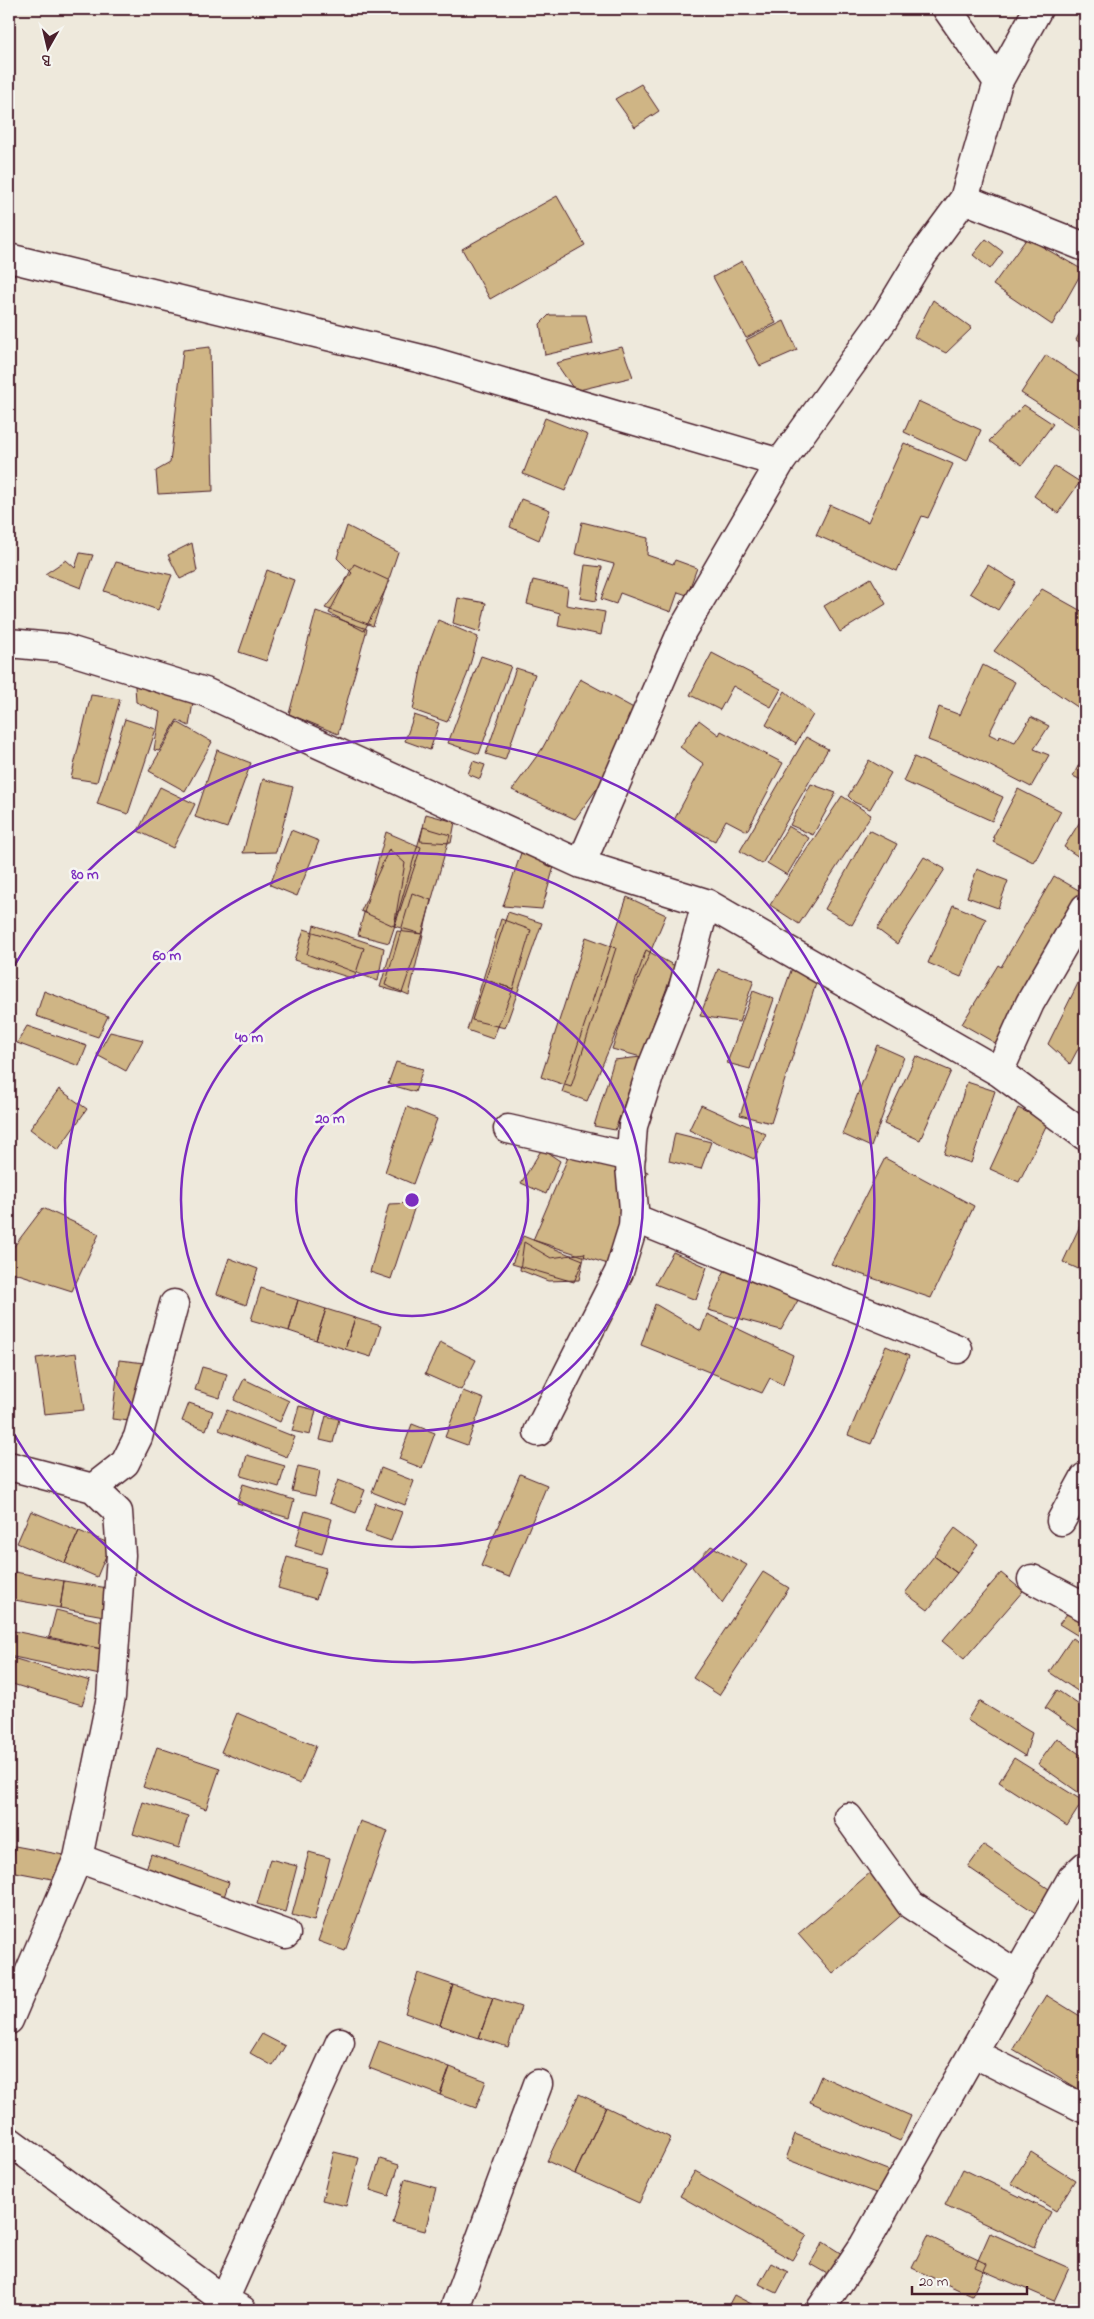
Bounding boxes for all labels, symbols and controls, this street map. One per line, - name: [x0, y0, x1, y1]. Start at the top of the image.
- north arrow: [22, 22, 72, 72]
- text: B: [40, 48, 54, 71]
- text: 80 m: [70, 864, 99, 886]
- text: 60 m: [152, 945, 182, 967]
- text: 40 m: [234, 1027, 263, 1049]
- text: 20 m: [314, 1108, 345, 1130]
- centre of rings: [403, 1191, 421, 1209]
- scale bar: [912, 2264, 1026, 2296]
- text: 20 m: [919, 2271, 949, 2293]

